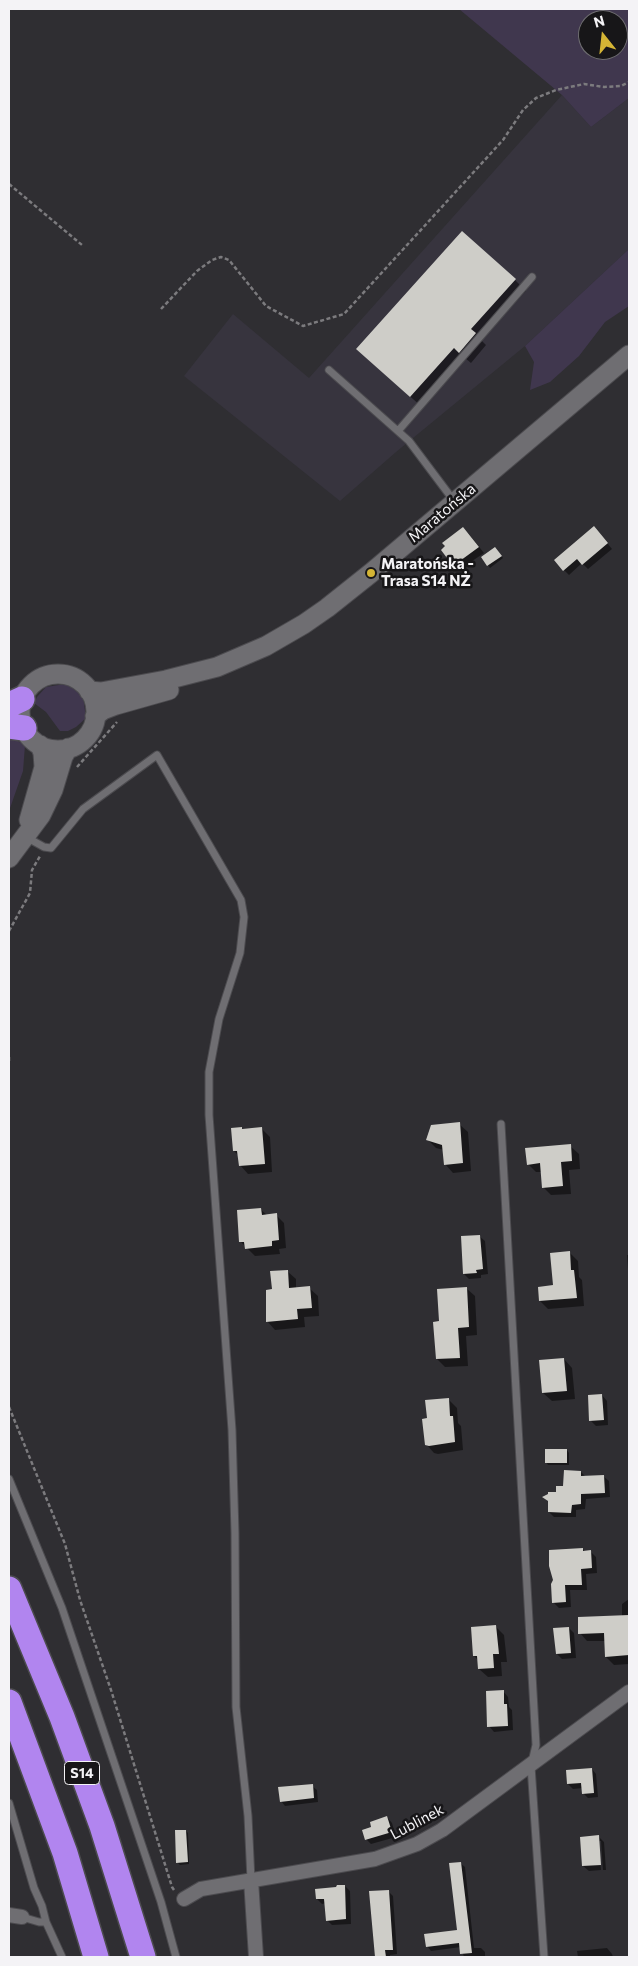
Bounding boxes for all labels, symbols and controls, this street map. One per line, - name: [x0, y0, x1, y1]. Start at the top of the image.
- north arrow: [578, 10, 628, 60]
- text: N: [592, 11, 606, 31]
- street label: Maratońska: [405, 480, 479, 546]
- place label: Maratońska - Trasa S14 NŻ: [381, 555, 474, 590]
- marker: Maratońska - Trasa S14 NŻ: [365, 567, 377, 579]
- road number: S14: [64, 1762, 100, 1785]
- street label: Lublinek: [387, 1800, 447, 1844]

